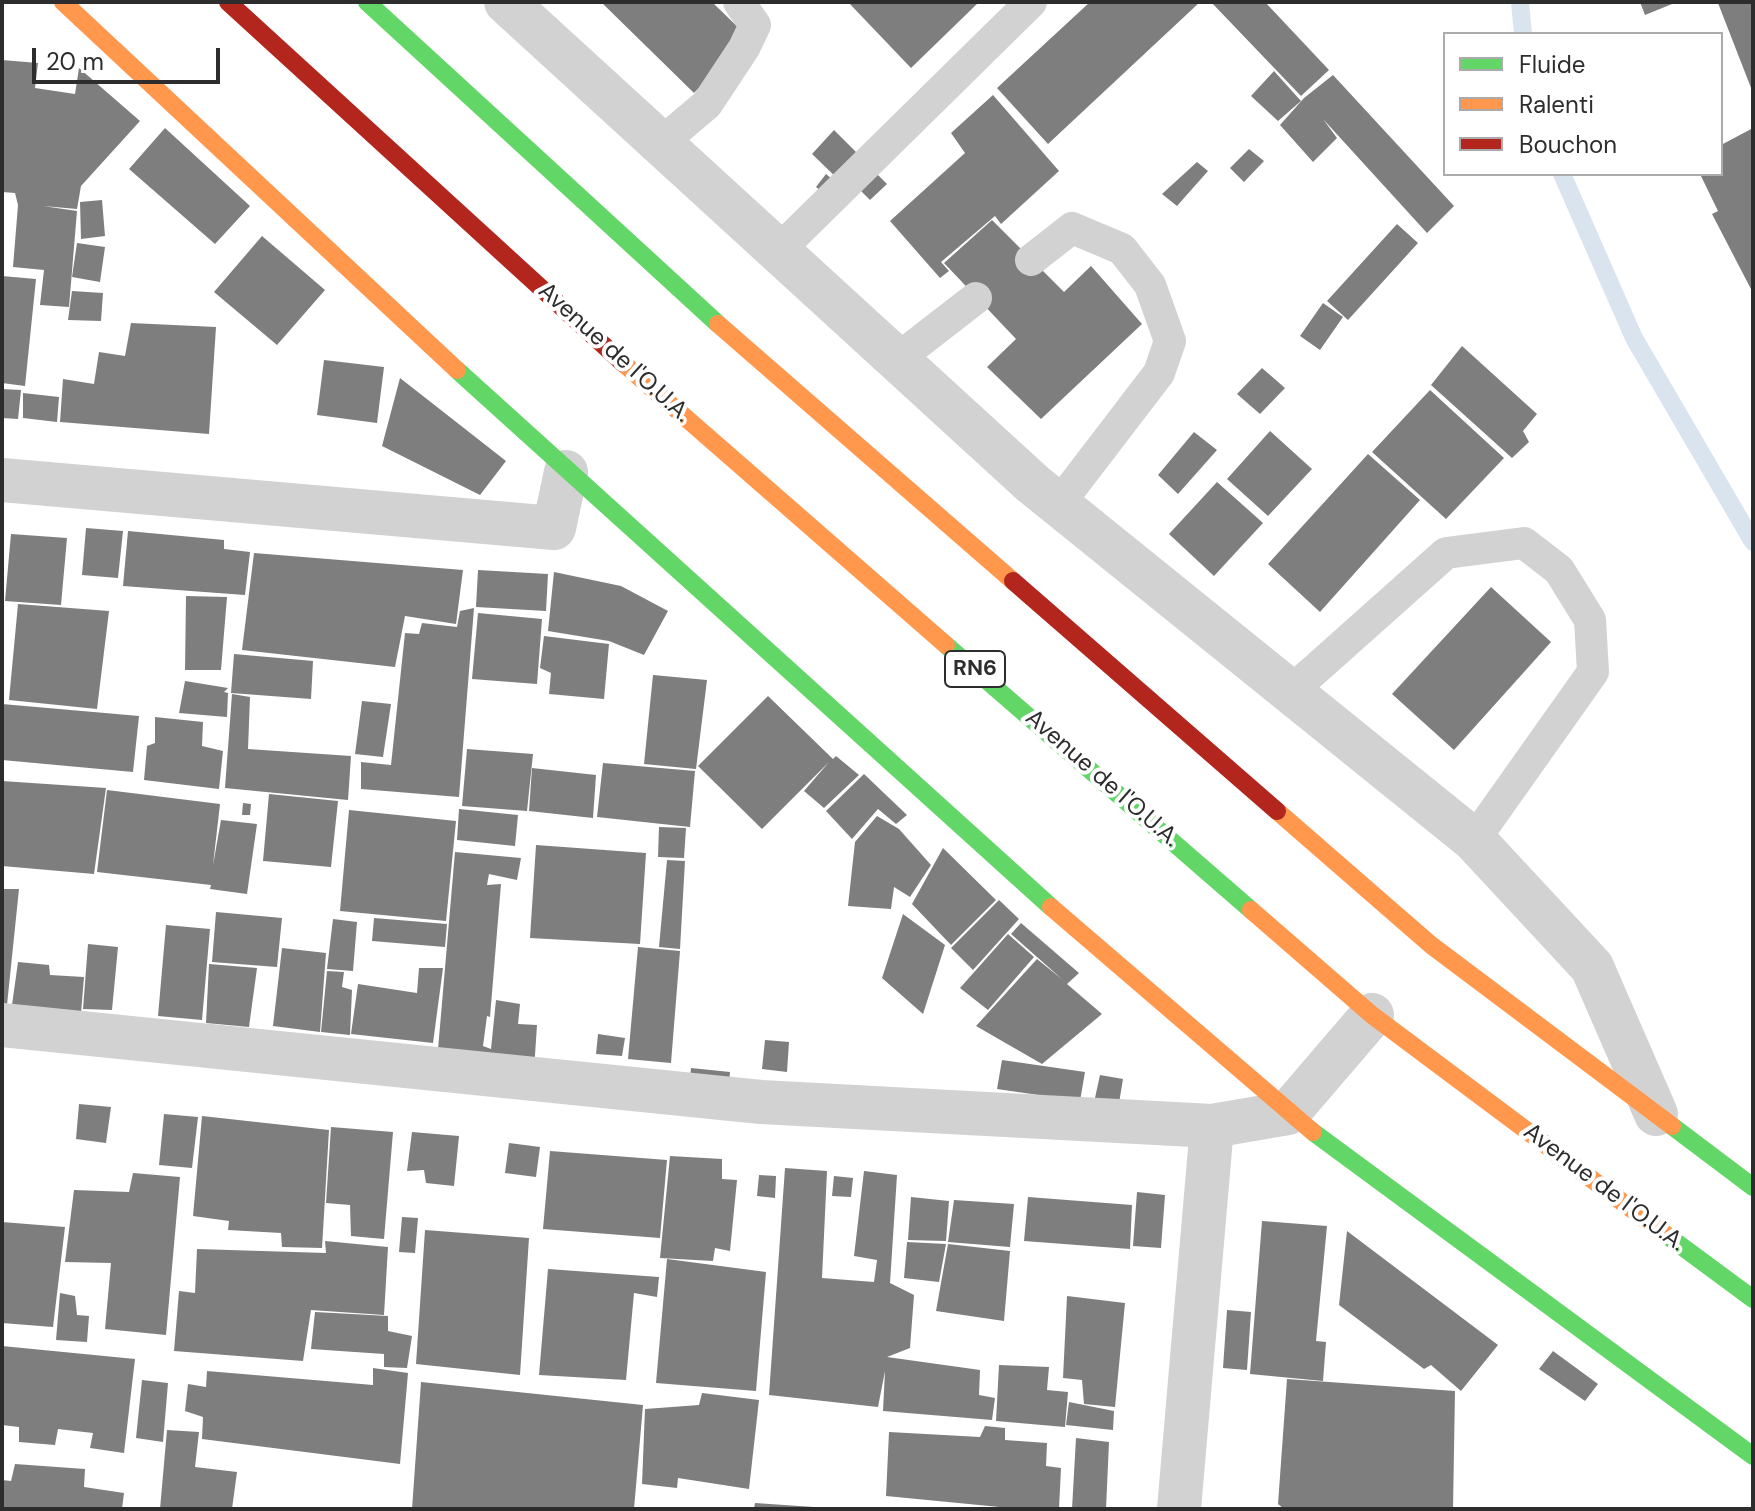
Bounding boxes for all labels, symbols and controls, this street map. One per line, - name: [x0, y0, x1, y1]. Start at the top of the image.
- scale bar: [36, 32, 224, 82]
- legend: [1443, 32, 1723, 176]
- text: 20 m: [46, 46, 104, 77]
- text: Fluide: [1519, 49, 1585, 80]
- text: Ralenti: [1519, 89, 1594, 120]
- text: Bouchon: [1519, 129, 1617, 160]
- street label: Avenue de l'O.U.A.: [532, 277, 696, 429]
- road number: RN6: [945, 651, 1005, 687]
- street label: Avenue de l'O.U.A.: [1019, 704, 1185, 854]
- street label: Avenue de l'O.U.A.: [1517, 1118, 1691, 1258]

